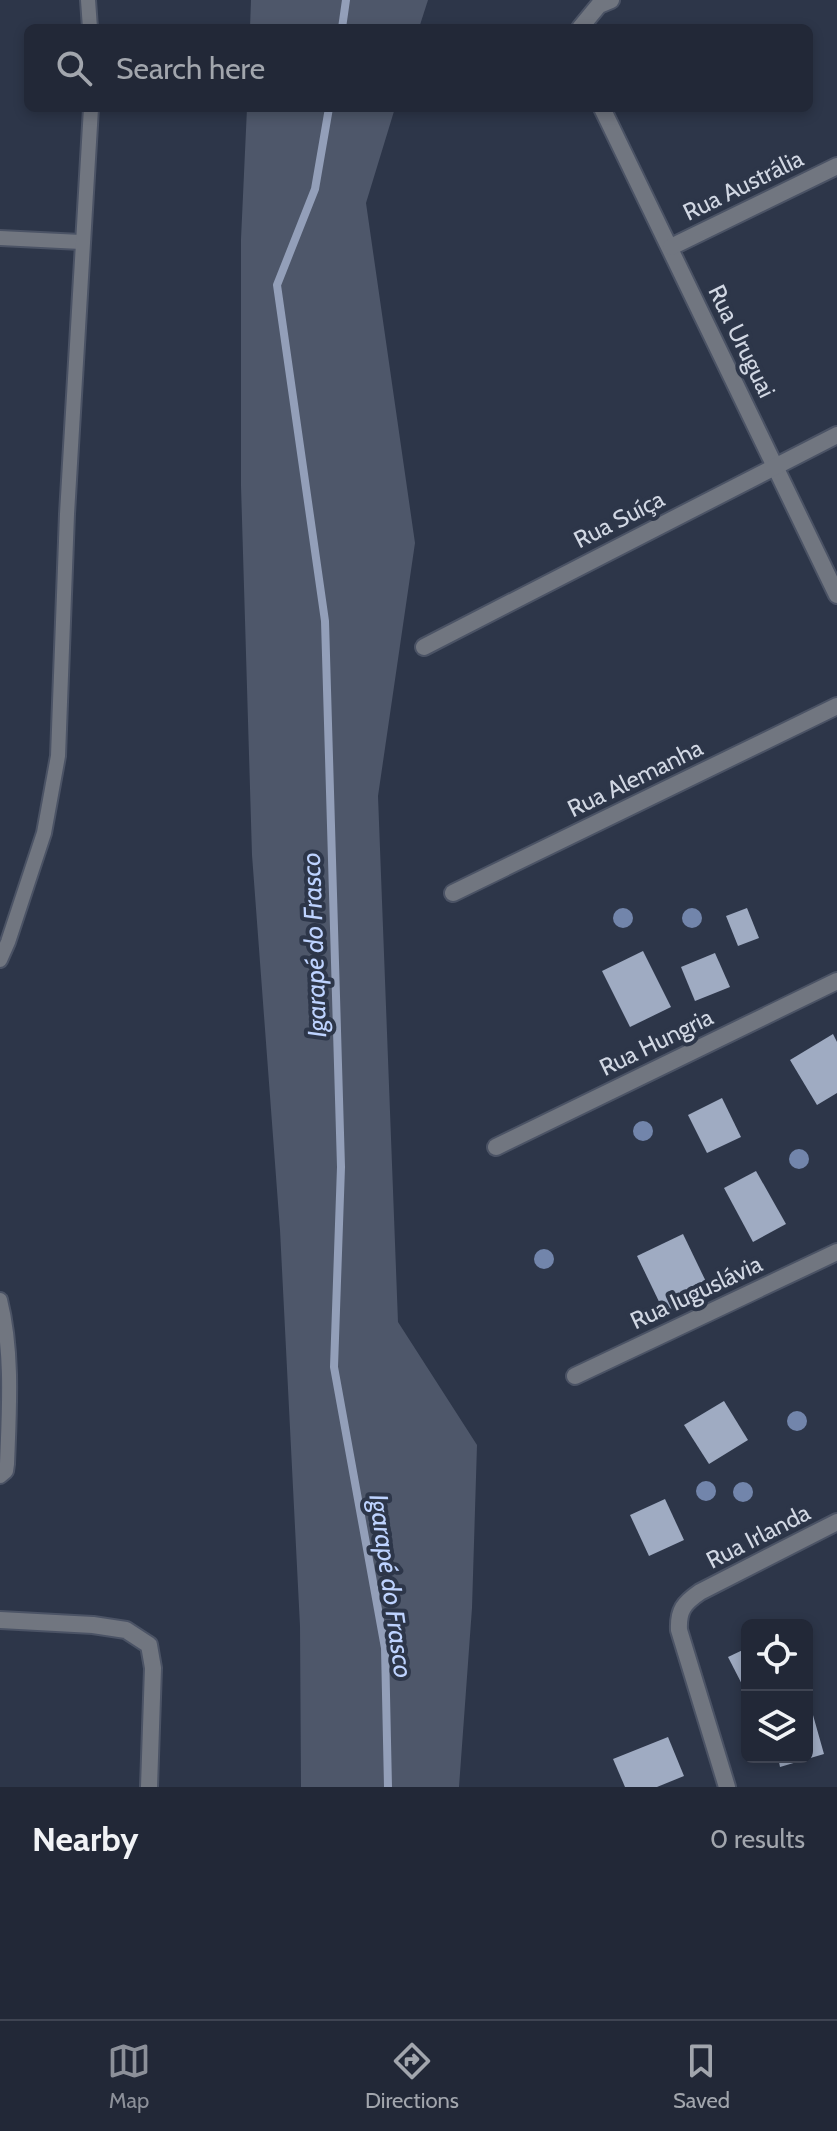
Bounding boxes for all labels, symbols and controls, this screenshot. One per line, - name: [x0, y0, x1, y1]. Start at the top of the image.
- search box: [24, 24, 813, 112]
- icon: search: [52, 46, 96, 90]
- text: Search here: [116, 50, 265, 87]
- street label: Rua Austrália: [678, 143, 808, 227]
- street label: Rua Uruguai: [702, 280, 782, 402]
- street label: Rua Suíça: [569, 484, 670, 554]
- street label: Rua Alemanha: [563, 733, 708, 823]
- water label: Igarapé do Frasco: [295, 852, 333, 1038]
- street label: Rua Hungria: [595, 1002, 718, 1082]
- street label: Rua Iuguslávia: [626, 1249, 767, 1335]
- water label: Igarapé do Frasco: [362, 1492, 420, 1680]
- street label: Rua Irlanda: [701, 1497, 815, 1574]
- map controls: [741, 1619, 813, 1763]
- button: locate: [741, 1619, 813, 1691]
- button: layers: [741, 1691, 813, 1763]
- text: Nearby: [32, 1818, 139, 1860]
- text: 0 results: [710, 1823, 805, 1855]
- tab: Map: [107, 2039, 151, 2114]
- tab: Directions: [365, 2039, 459, 2114]
- tab: Saved: [673, 2039, 730, 2114]

